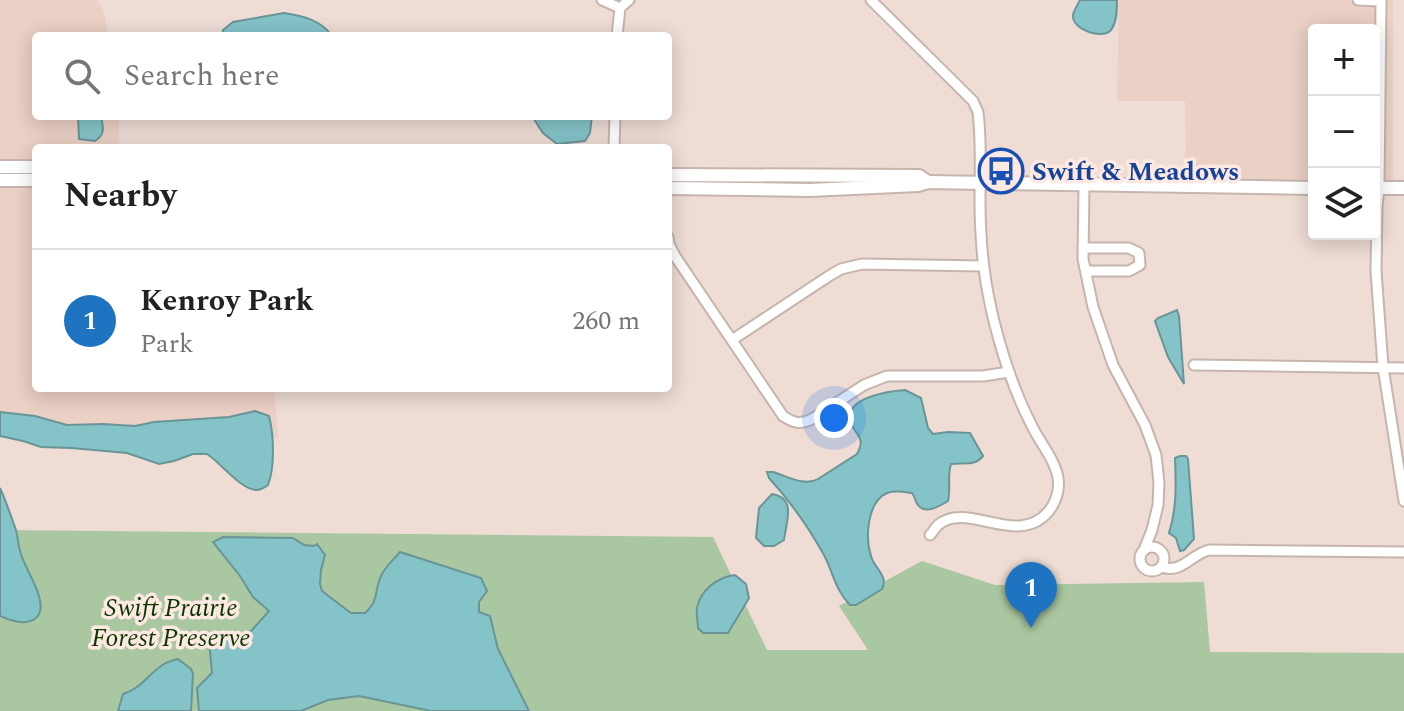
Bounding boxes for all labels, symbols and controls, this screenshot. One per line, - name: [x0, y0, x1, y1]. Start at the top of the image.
- map controls: [1308, 24, 1380, 240]
- button: +: [1308, 24, 1380, 96]
- search box: [32, 32, 672, 120]
- text: Search here: [124, 53, 280, 99]
- icon: search: [60, 54, 104, 98]
- button: −: [1308, 96, 1380, 168]
- bus stop icon: Swift & Meadows: [977, 147, 1025, 195]
- place label: Swift & Meadows: [1032, 152, 1239, 192]
- button: layers: [1308, 168, 1380, 240]
- text: Nearby: [64, 170, 177, 222]
- text: Kenroy Park: [140, 278, 314, 324]
- text: 1: [83, 301, 97, 341]
- text: 260 m: [572, 301, 640, 341]
- text: Park: [140, 324, 194, 364]
- your location: [814, 398, 854, 438]
- pin: 1: [1005, 562, 1057, 628]
- park label: Swift Prairie Forest Preserve: [91, 588, 251, 658]

